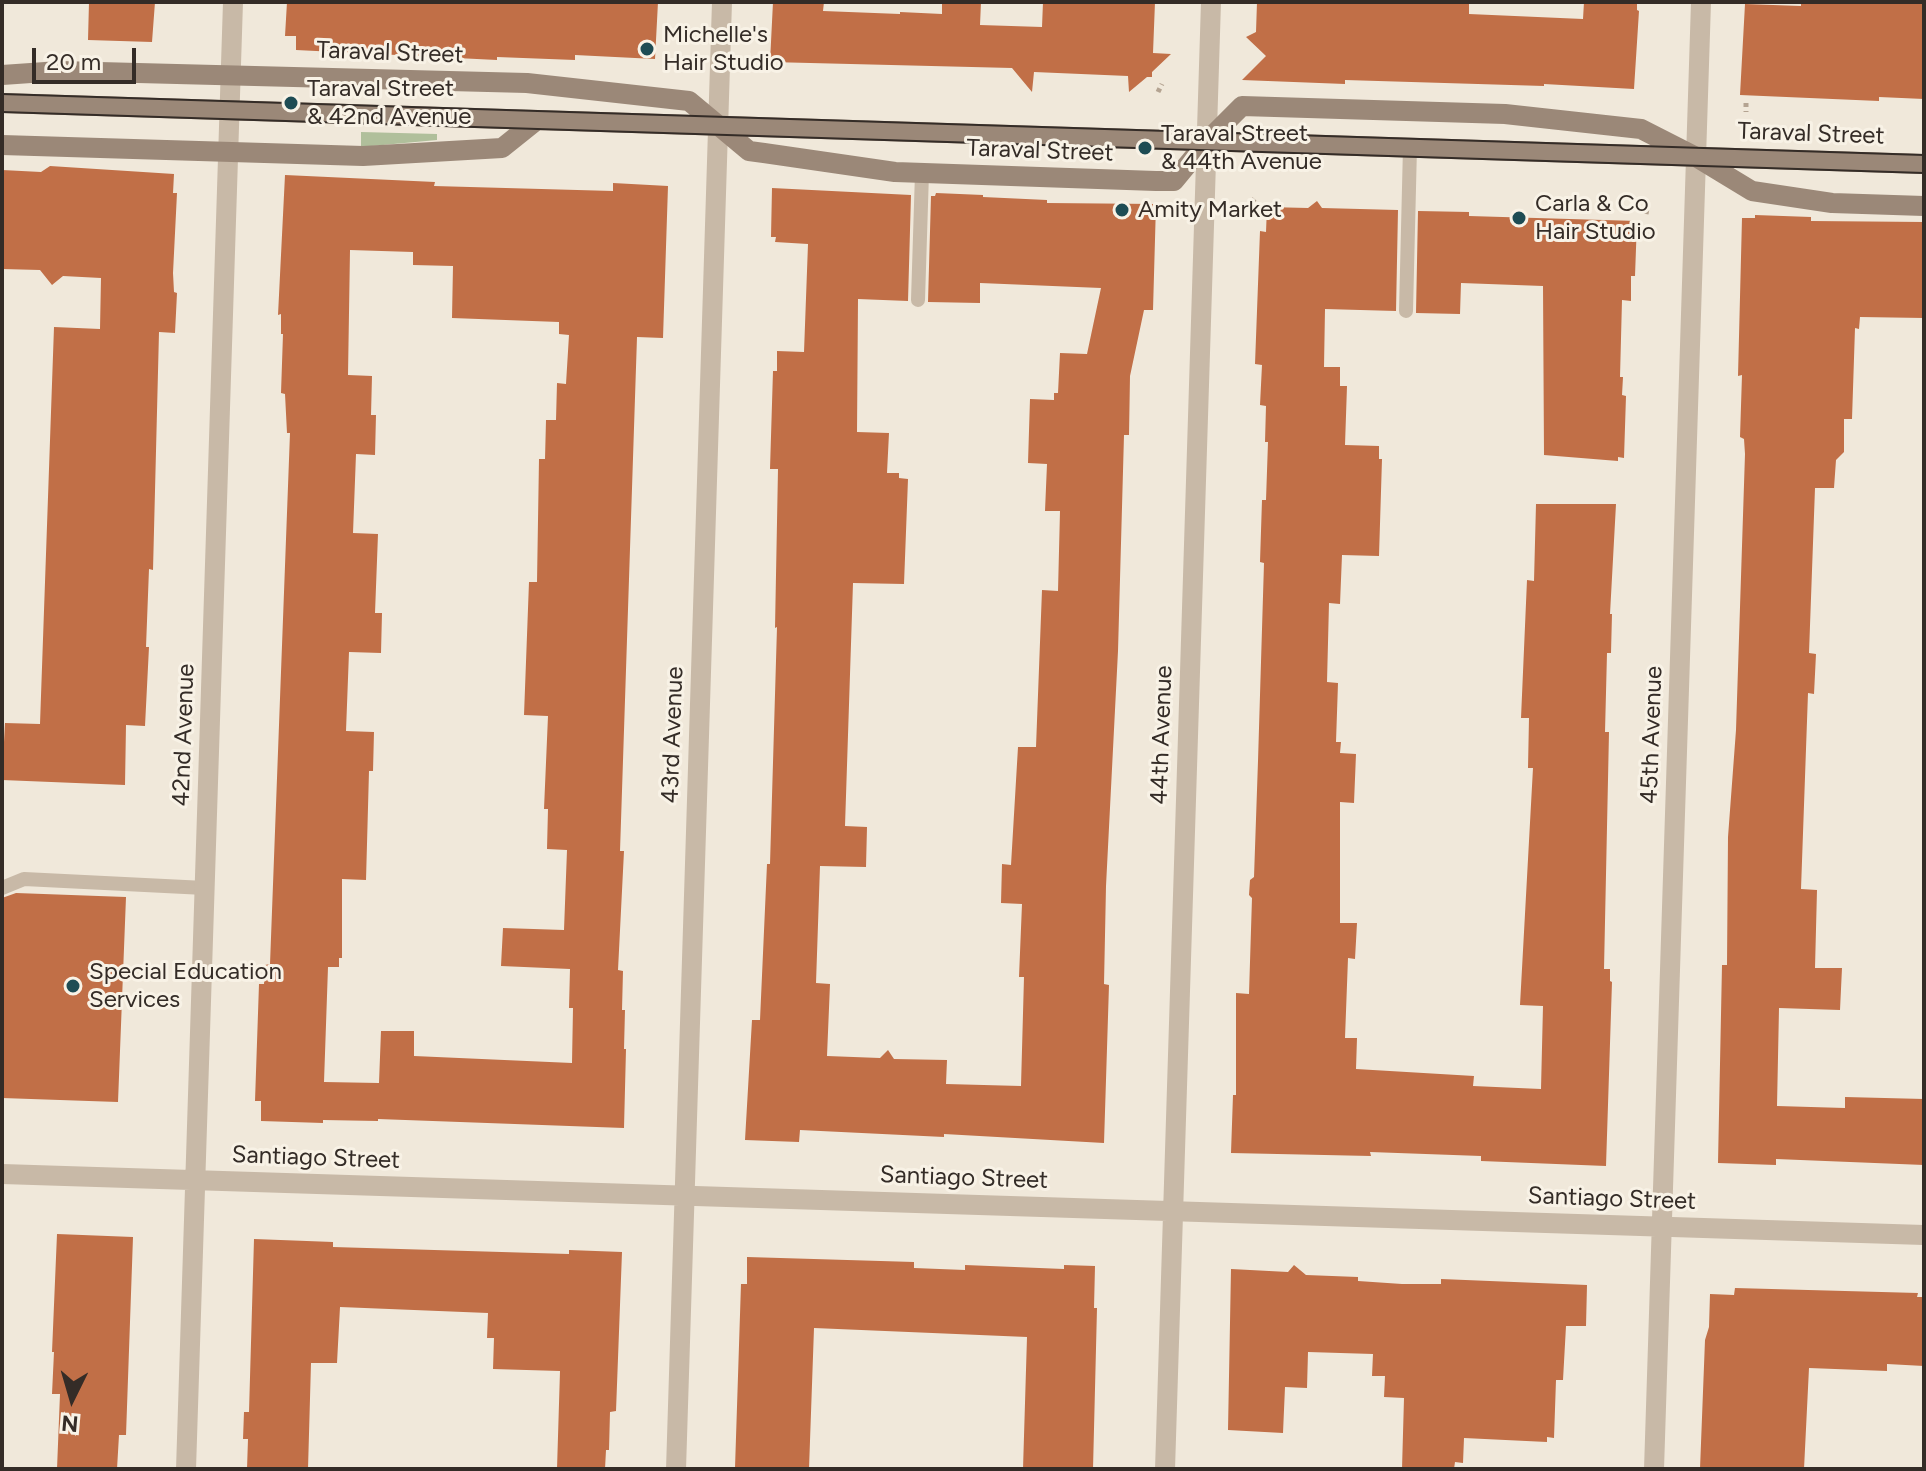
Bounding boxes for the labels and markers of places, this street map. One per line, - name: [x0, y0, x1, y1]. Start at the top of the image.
- place label: Michelle's Hair Studio: [663, 21, 784, 77]
- marker: Michelle's Hair Studio: [638, 40, 656, 58]
- place label: Taraval Street & 42nd Avenue: [307, 75, 471, 131]
- marker: Taraval Street & 42nd Avenue: [282, 94, 300, 112]
- place label: Taraval Street & 44th Avenue: [1161, 120, 1322, 176]
- marker: Taraval Street & 44th Avenue: [1136, 139, 1154, 157]
- place label: Carla & Co Hair Studio: [1535, 190, 1656, 246]
- place label: Amity Market: [1138, 196, 1282, 224]
- marker: Amity Market: [1113, 201, 1131, 219]
- marker: Carla & Co Hair Studio: [1510, 209, 1528, 227]
- place label: Special Education Services: [89, 958, 282, 1014]
- marker: Special Education Services: [64, 977, 82, 995]

